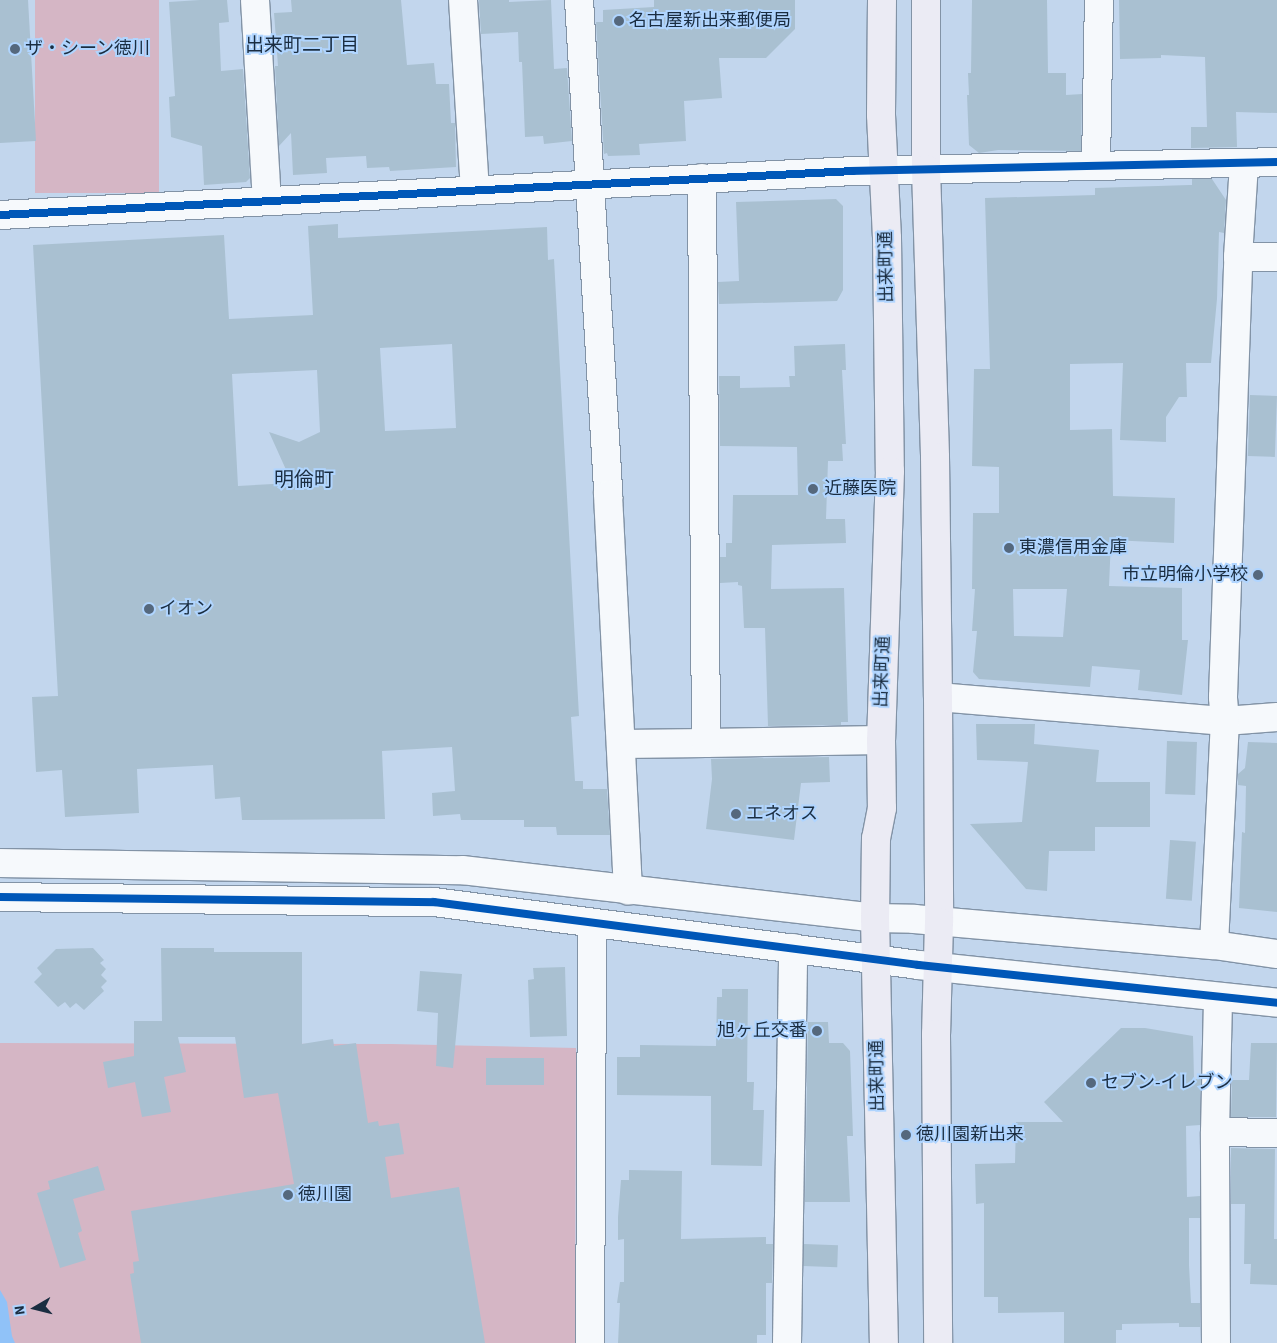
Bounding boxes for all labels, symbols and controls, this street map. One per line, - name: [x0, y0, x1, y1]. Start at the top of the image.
- place label: 名古屋新出来郵便局: [629, 10, 791, 32]
- marker: 名古屋新出来郵便局: [613, 15, 625, 27]
- district label: 出来町二丁目: [245, 35, 359, 57]
- place label: ザ・シーン徳川: [25, 38, 151, 60]
- marker: ザ・シーン徳川: [9, 43, 21, 55]
- street label: 出来町通: [876, 231, 898, 303]
- district label: 明倫町: [274, 468, 334, 492]
- place label: 近藤医院: [824, 478, 896, 500]
- marker: 近藤医院: [806, 482, 820, 496]
- place label: 東濃信用金庫: [1019, 537, 1127, 559]
- marker: 東濃信用金庫: [1003, 542, 1015, 554]
- place label: 市立明倫小学校: [1122, 564, 1248, 586]
- marker: 市立明倫小学校: [1252, 569, 1264, 581]
- place label: イオン: [159, 598, 213, 620]
- marker: イオン: [143, 603, 155, 615]
- street label: 出来町通: [871, 636, 895, 708]
- place label: エネオス: [746, 803, 818, 825]
- marker: エネオス: [730, 808, 742, 820]
- place label: 旭ヶ丘交番: [717, 1020, 807, 1042]
- marker: 旭ヶ丘交番: [811, 1025, 823, 1037]
- street label: 出来町通: [867, 1040, 889, 1112]
- place label: セブン-イレブン: [1101, 1072, 1233, 1094]
- marker: セブン-イレブン: [1085, 1077, 1097, 1089]
- place label: 徳川園新出来: [916, 1124, 1024, 1146]
- marker: 徳川園新出来: [900, 1129, 912, 1141]
- place label: 徳川園: [298, 1184, 352, 1206]
- marker: 徳川園: [282, 1189, 294, 1201]
- north arrow: [10, 1283, 60, 1333]
- text: N: [10, 1304, 31, 1316]

